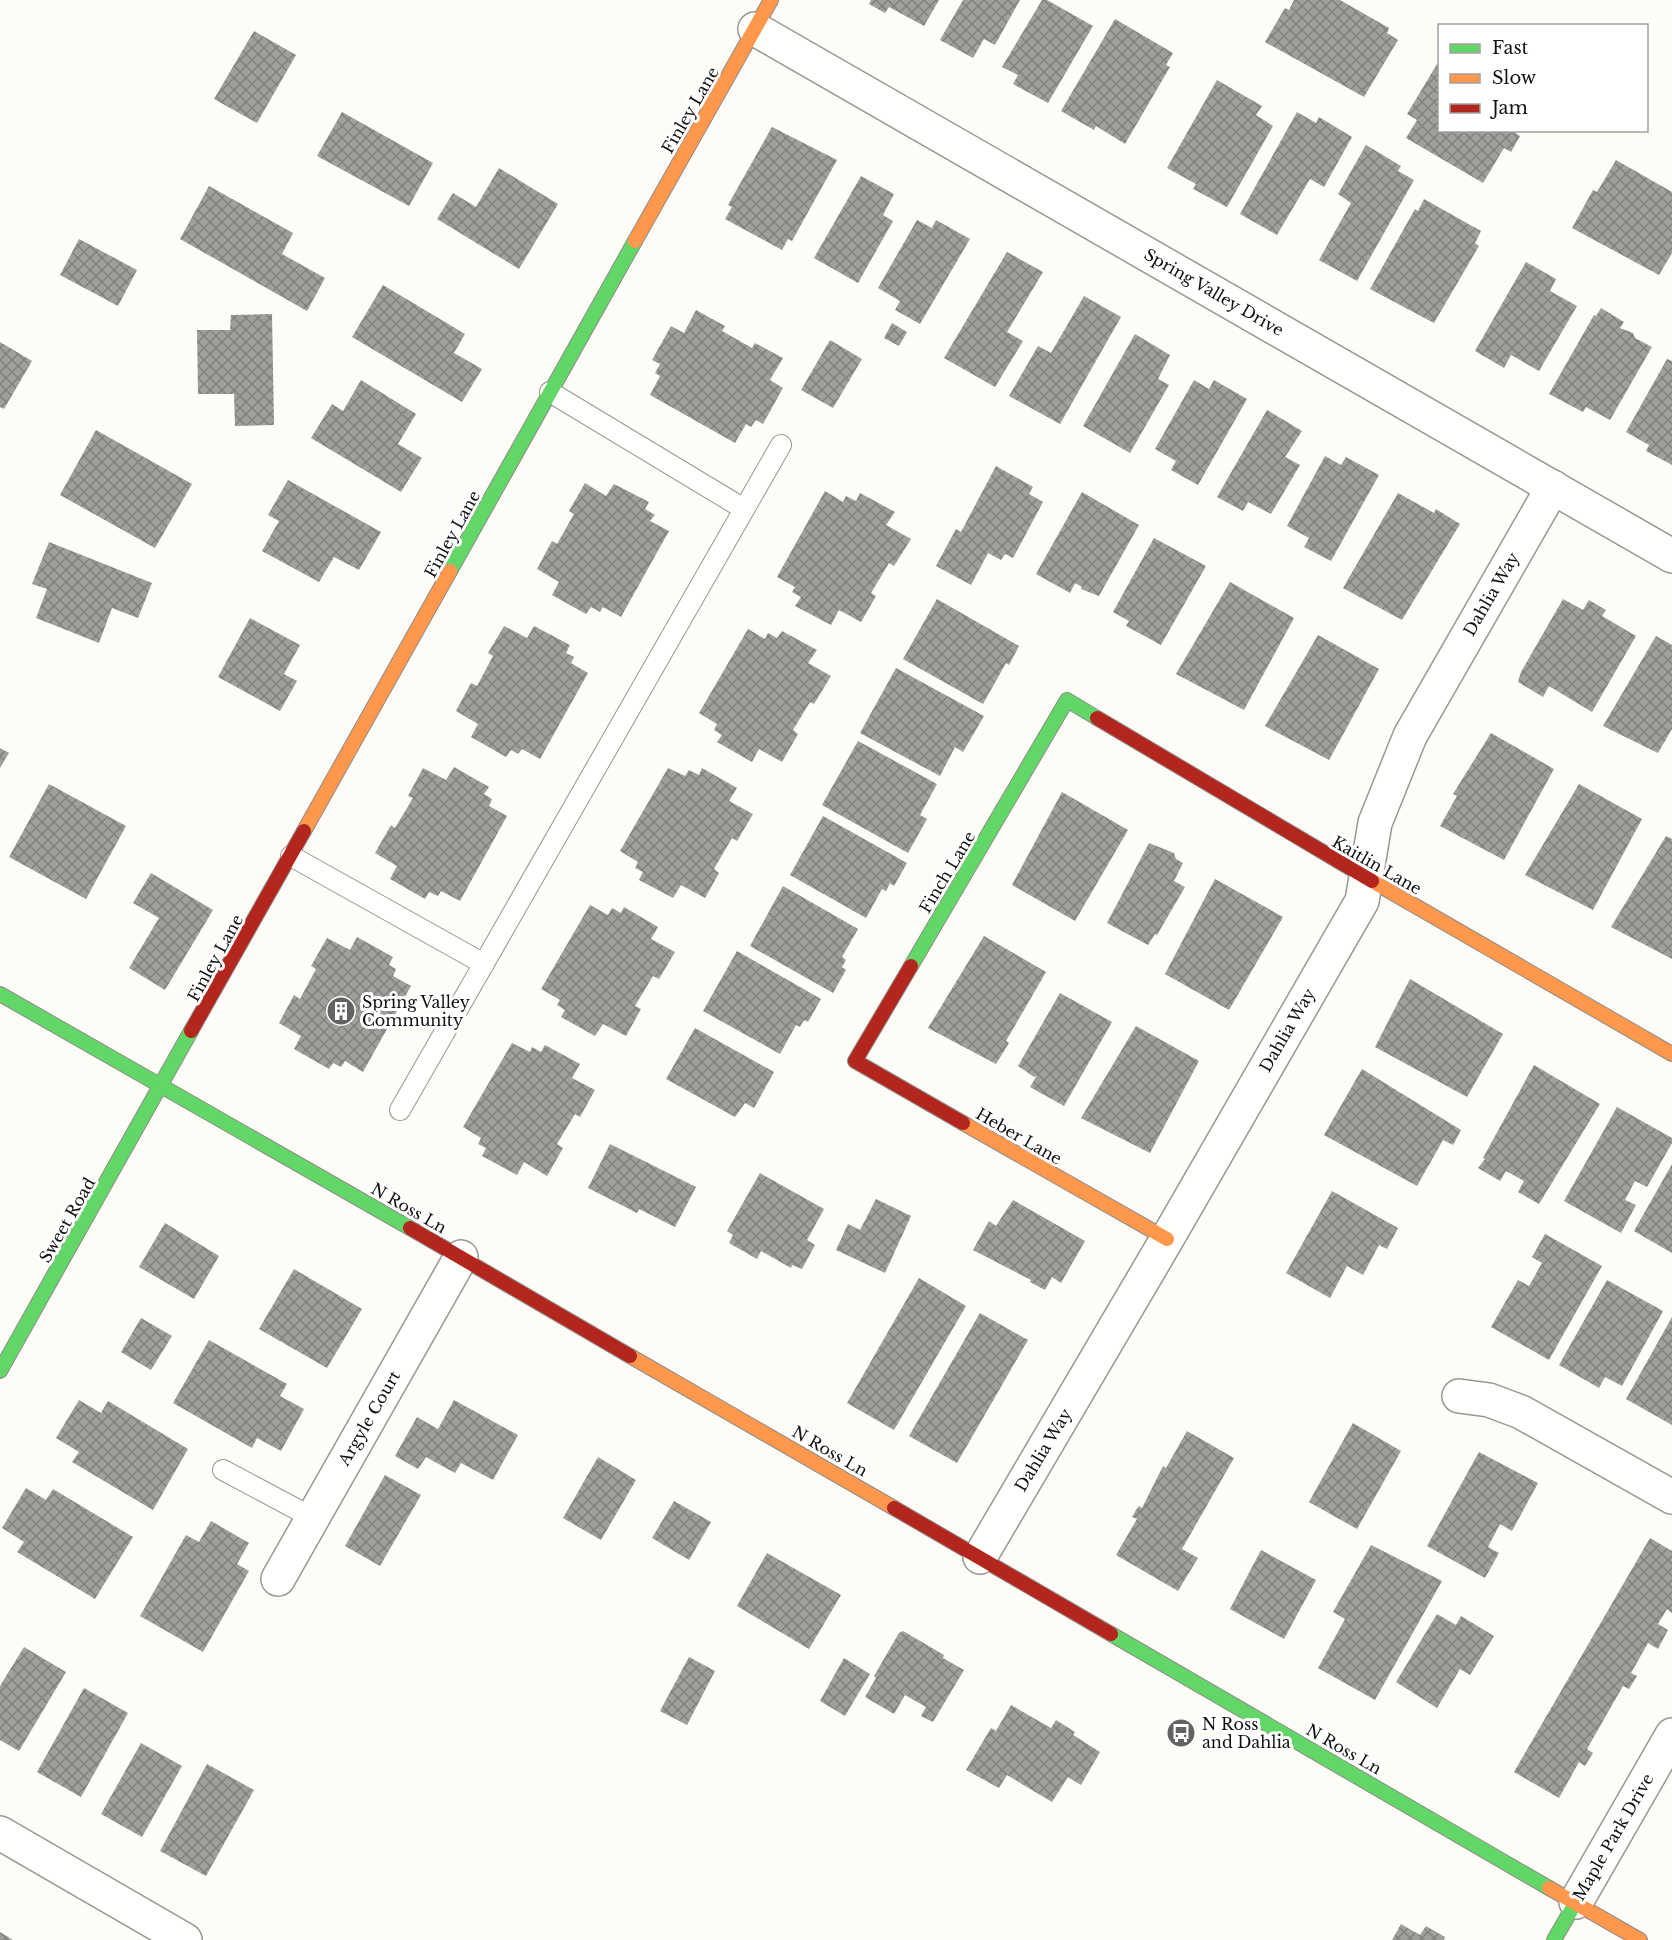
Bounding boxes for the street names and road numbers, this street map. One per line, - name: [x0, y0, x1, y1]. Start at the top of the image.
- street label: Finley Lane: [657, 63, 723, 157]
- street label: Spring Valley Drive: [1141, 244, 1287, 340]
- street label: Finley Lane: [420, 487, 484, 581]
- street label: Dahlia Way: [1459, 548, 1523, 639]
- street label: Finch Lane: [915, 827, 979, 917]
- street label: Kaitlin Lane: [1329, 831, 1425, 899]
- street label: Finley Lane: [183, 911, 247, 1005]
- street label: Dahlia Way: [1255, 984, 1319, 1075]
- street label: Heber Lane: [973, 1103, 1065, 1169]
- street label: Sweet Road: [35, 1174, 99, 1266]
- street label: N Ross Ln: [368, 1178, 450, 1238]
- street label: Argyle Court: [333, 1367, 404, 1470]
- street label: Dahlia Way: [1010, 1404, 1076, 1495]
- street label: N Ross Ln: [789, 1421, 871, 1481]
- street label: N Ross Ln: [1303, 1719, 1385, 1779]
- street label: Maple Park Drive: [1568, 1770, 1658, 1904]

